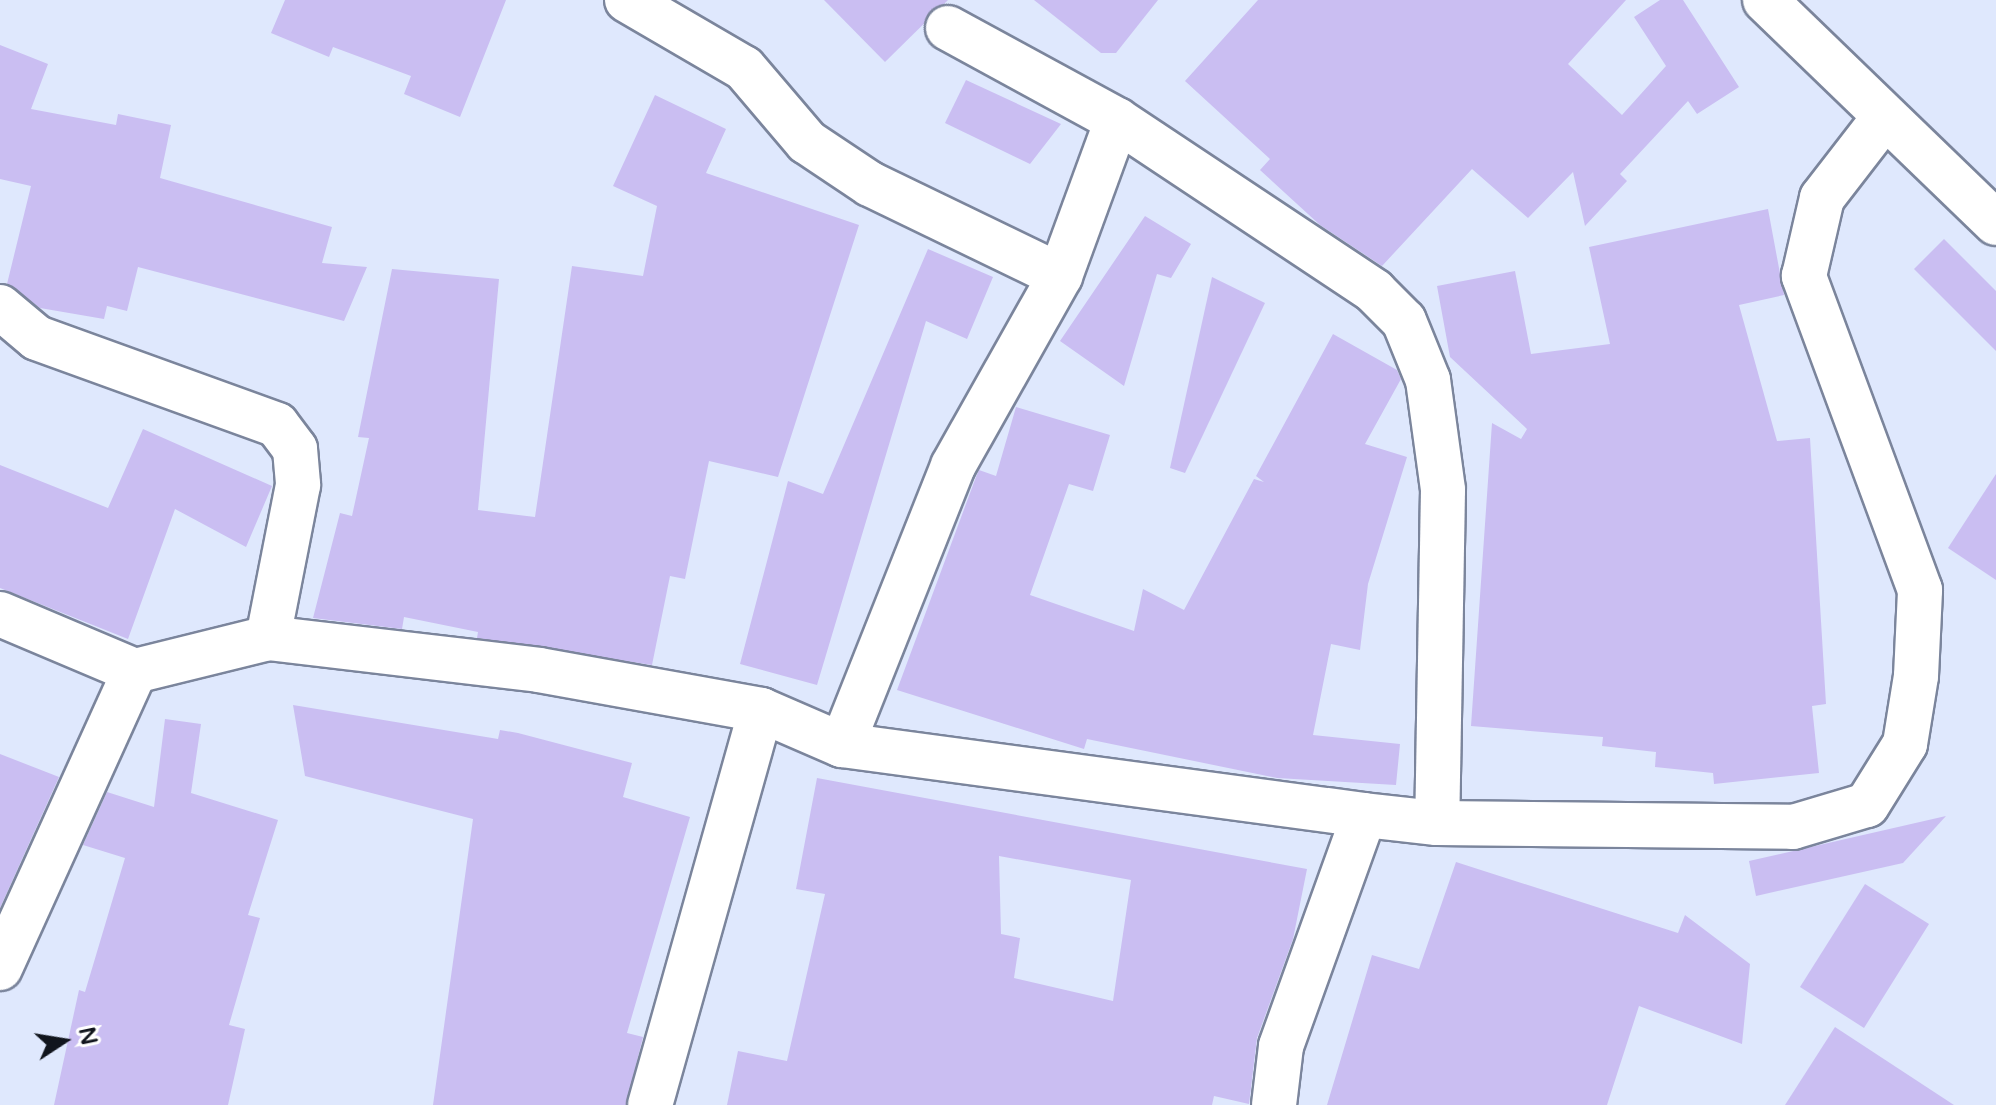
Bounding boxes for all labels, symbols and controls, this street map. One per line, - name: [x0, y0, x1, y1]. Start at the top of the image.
- north arrow: [24, 1001, 104, 1081]
- text: N: [73, 1025, 102, 1047]

